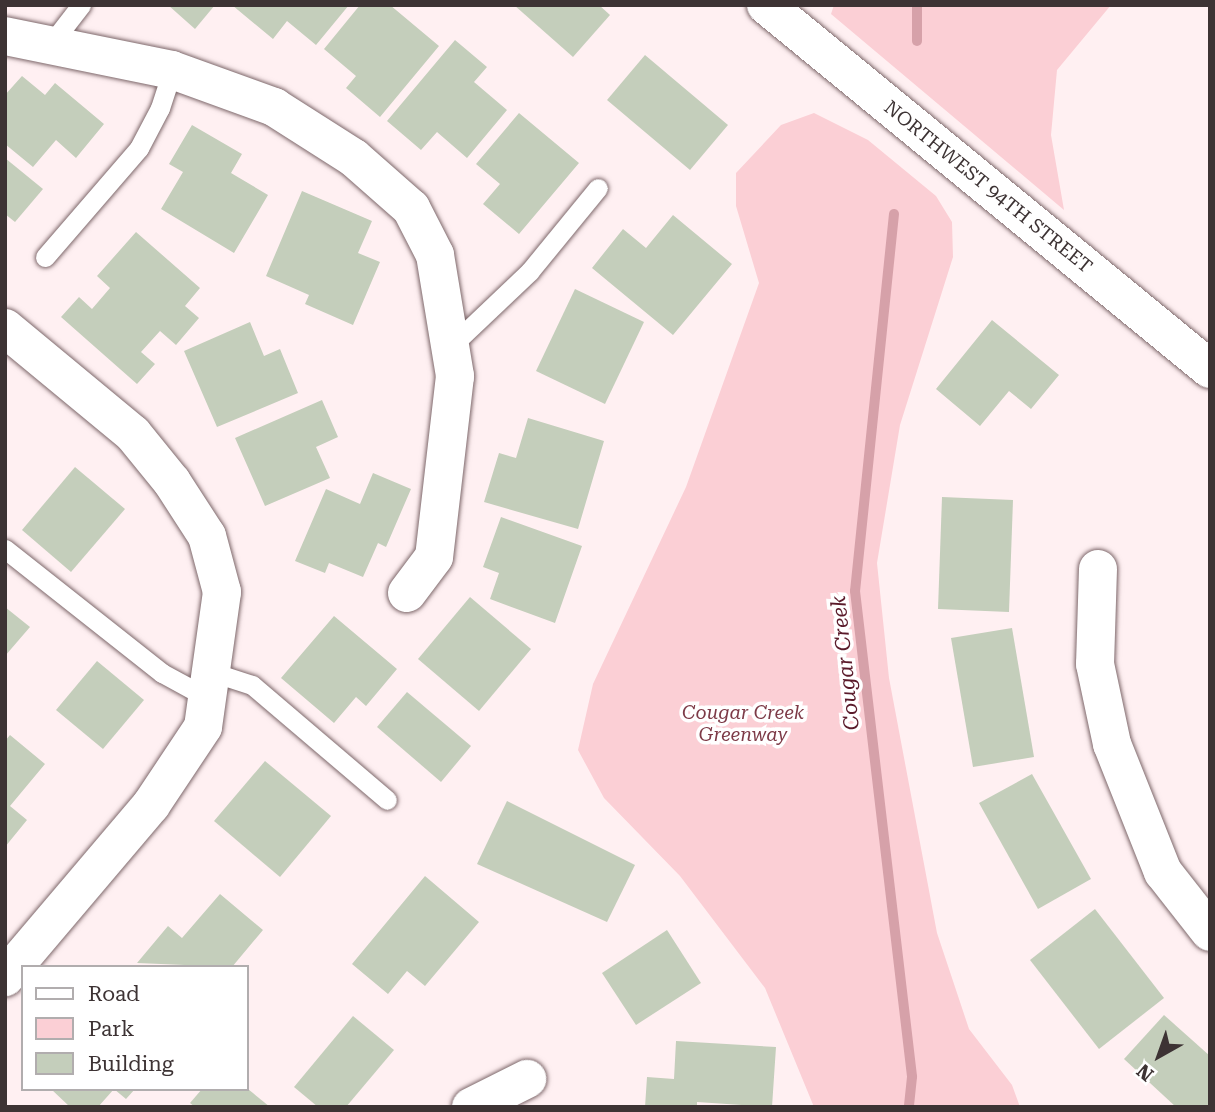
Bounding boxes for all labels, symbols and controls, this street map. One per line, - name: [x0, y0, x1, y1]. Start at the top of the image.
- street label: NORTHWEST 94TH STREET: [879, 96, 1097, 278]
- water label: Cougar Creek: [825, 595, 865, 731]
- park label: Cougar Creek Greenway: [682, 702, 804, 746]
- legend: [21, 965, 248, 1091]
- text: Road: [88, 982, 140, 1006]
- text: Park: [88, 1017, 134, 1041]
- north arrow: [1124, 1021, 1194, 1091]
- text: Building: [88, 1052, 174, 1076]
- text: N: [1132, 1059, 1158, 1086]

